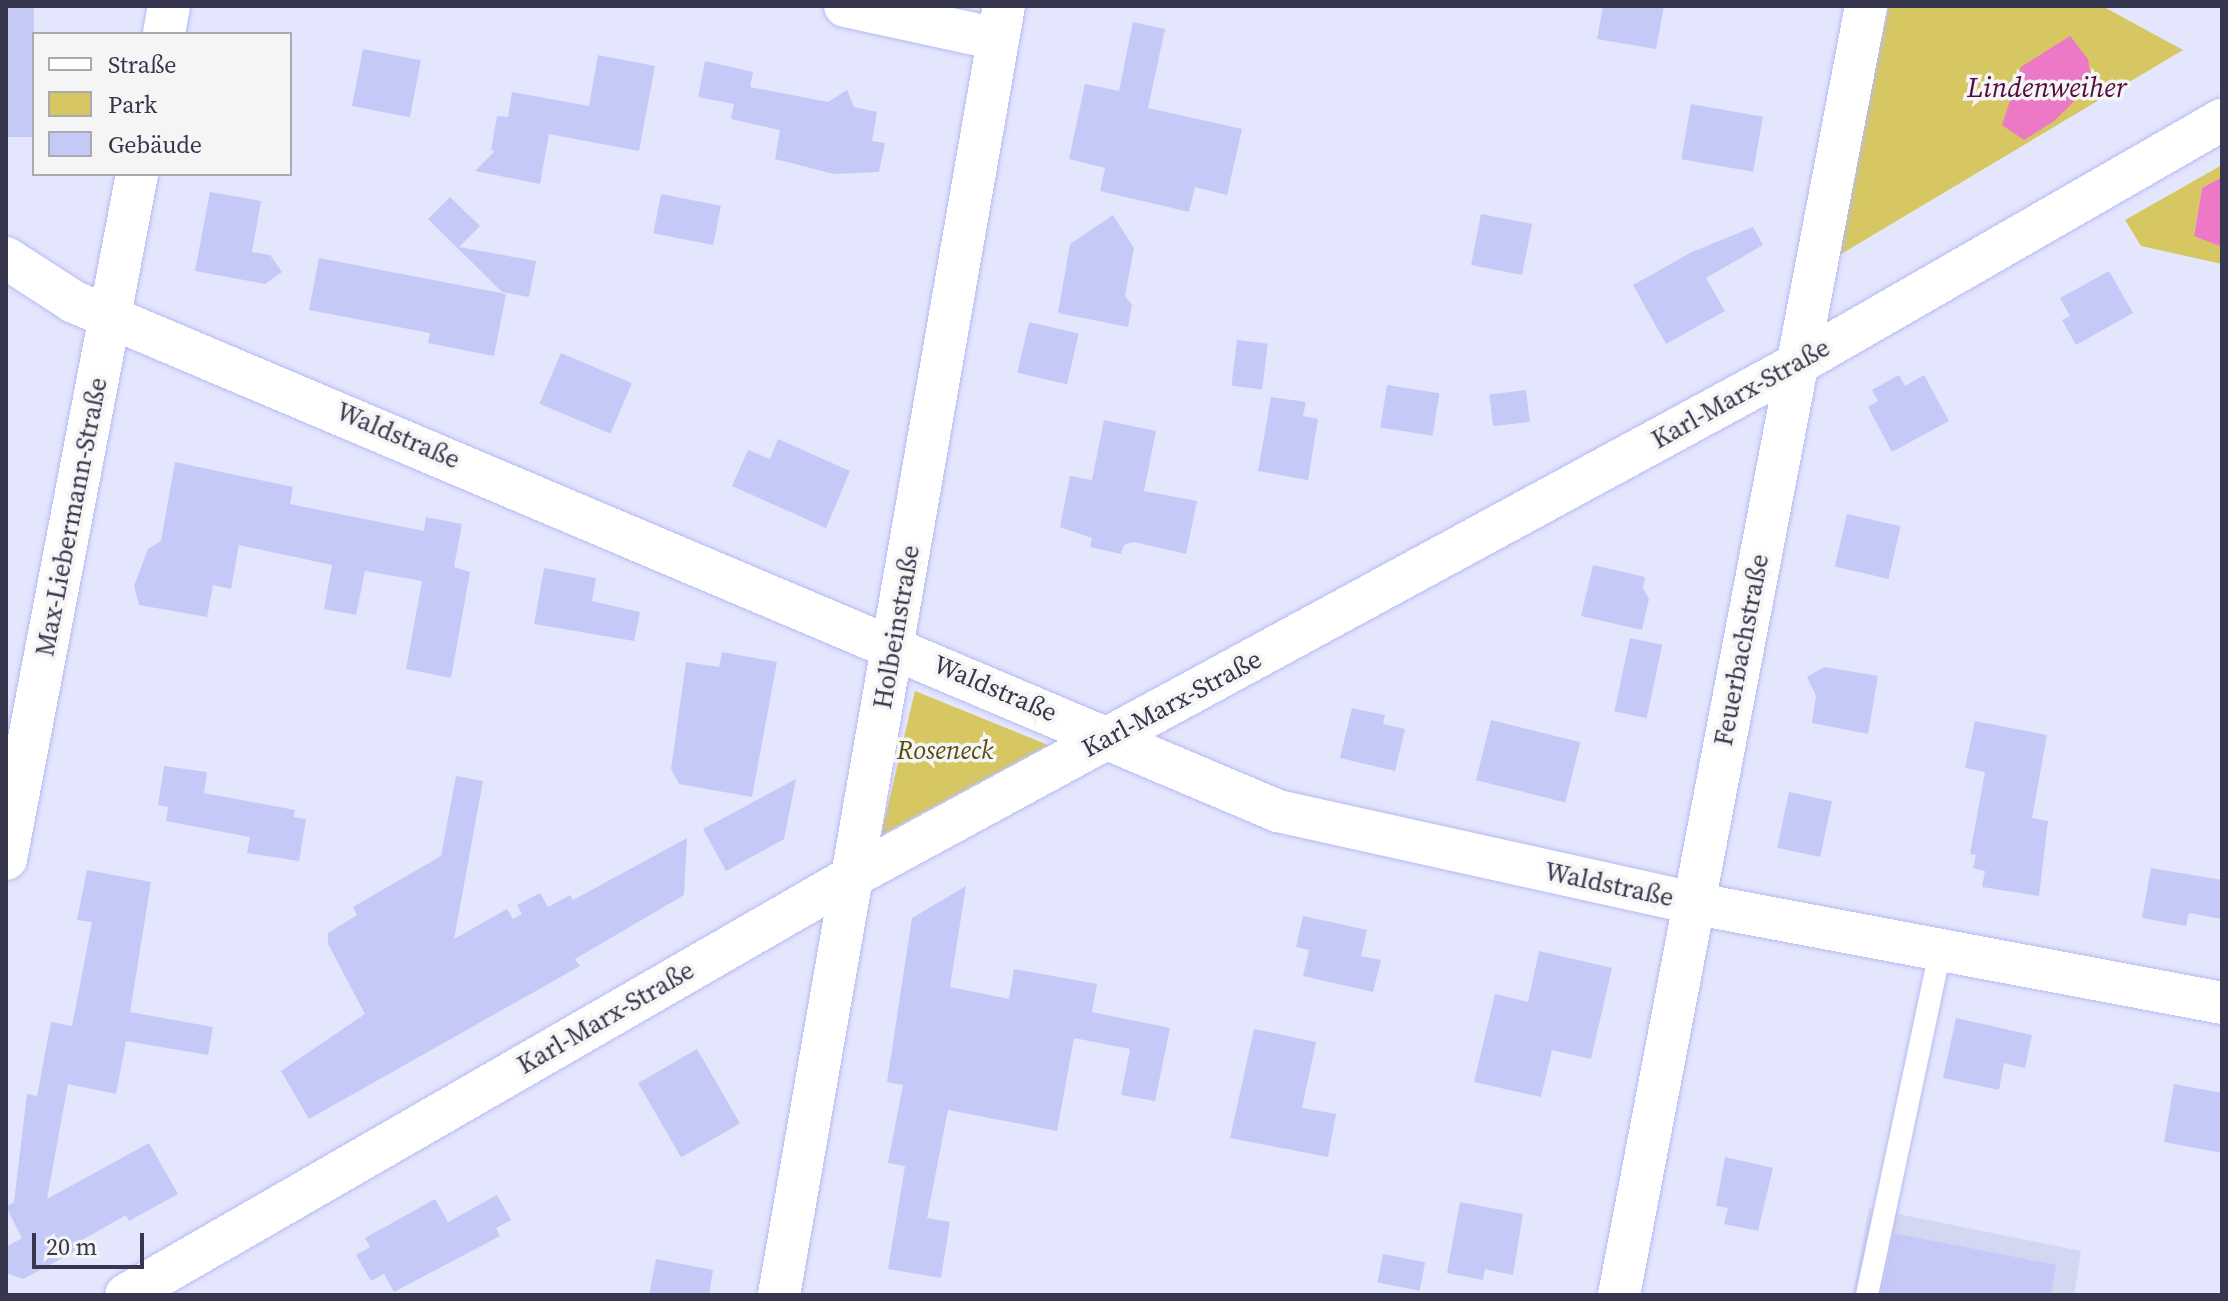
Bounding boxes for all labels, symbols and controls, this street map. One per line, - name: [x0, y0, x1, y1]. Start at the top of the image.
- legend: [32, 32, 292, 176]
- text: Straße: [108, 48, 176, 81]
- water label: Lindenweiher: [1967, 70, 2127, 104]
- text: Park: [108, 88, 157, 121]
- text: Gebäude: [108, 128, 202, 161]
- street label: Karl-Marx-Straße: [1646, 332, 1836, 456]
- street label: Max-Liebermann-Straße: [30, 375, 114, 659]
- street label: Waldstraße: [331, 396, 465, 476]
- street label: Holbeinstraße: [867, 543, 927, 711]
- street label: Feuerbachstraße: [1708, 551, 1776, 749]
- street label: Karl-Marx-Straße: [1077, 644, 1267, 764]
- street label: Waldstraße: [928, 649, 1062, 729]
- park label: Roseneck: [897, 735, 993, 767]
- street label: Waldstraße: [1542, 856, 1676, 914]
- street label: Karl-Marx-Straße: [512, 955, 700, 1081]
- scale bar: [36, 1217, 148, 1267]
- text: 20 m: [46, 1230, 97, 1263]

